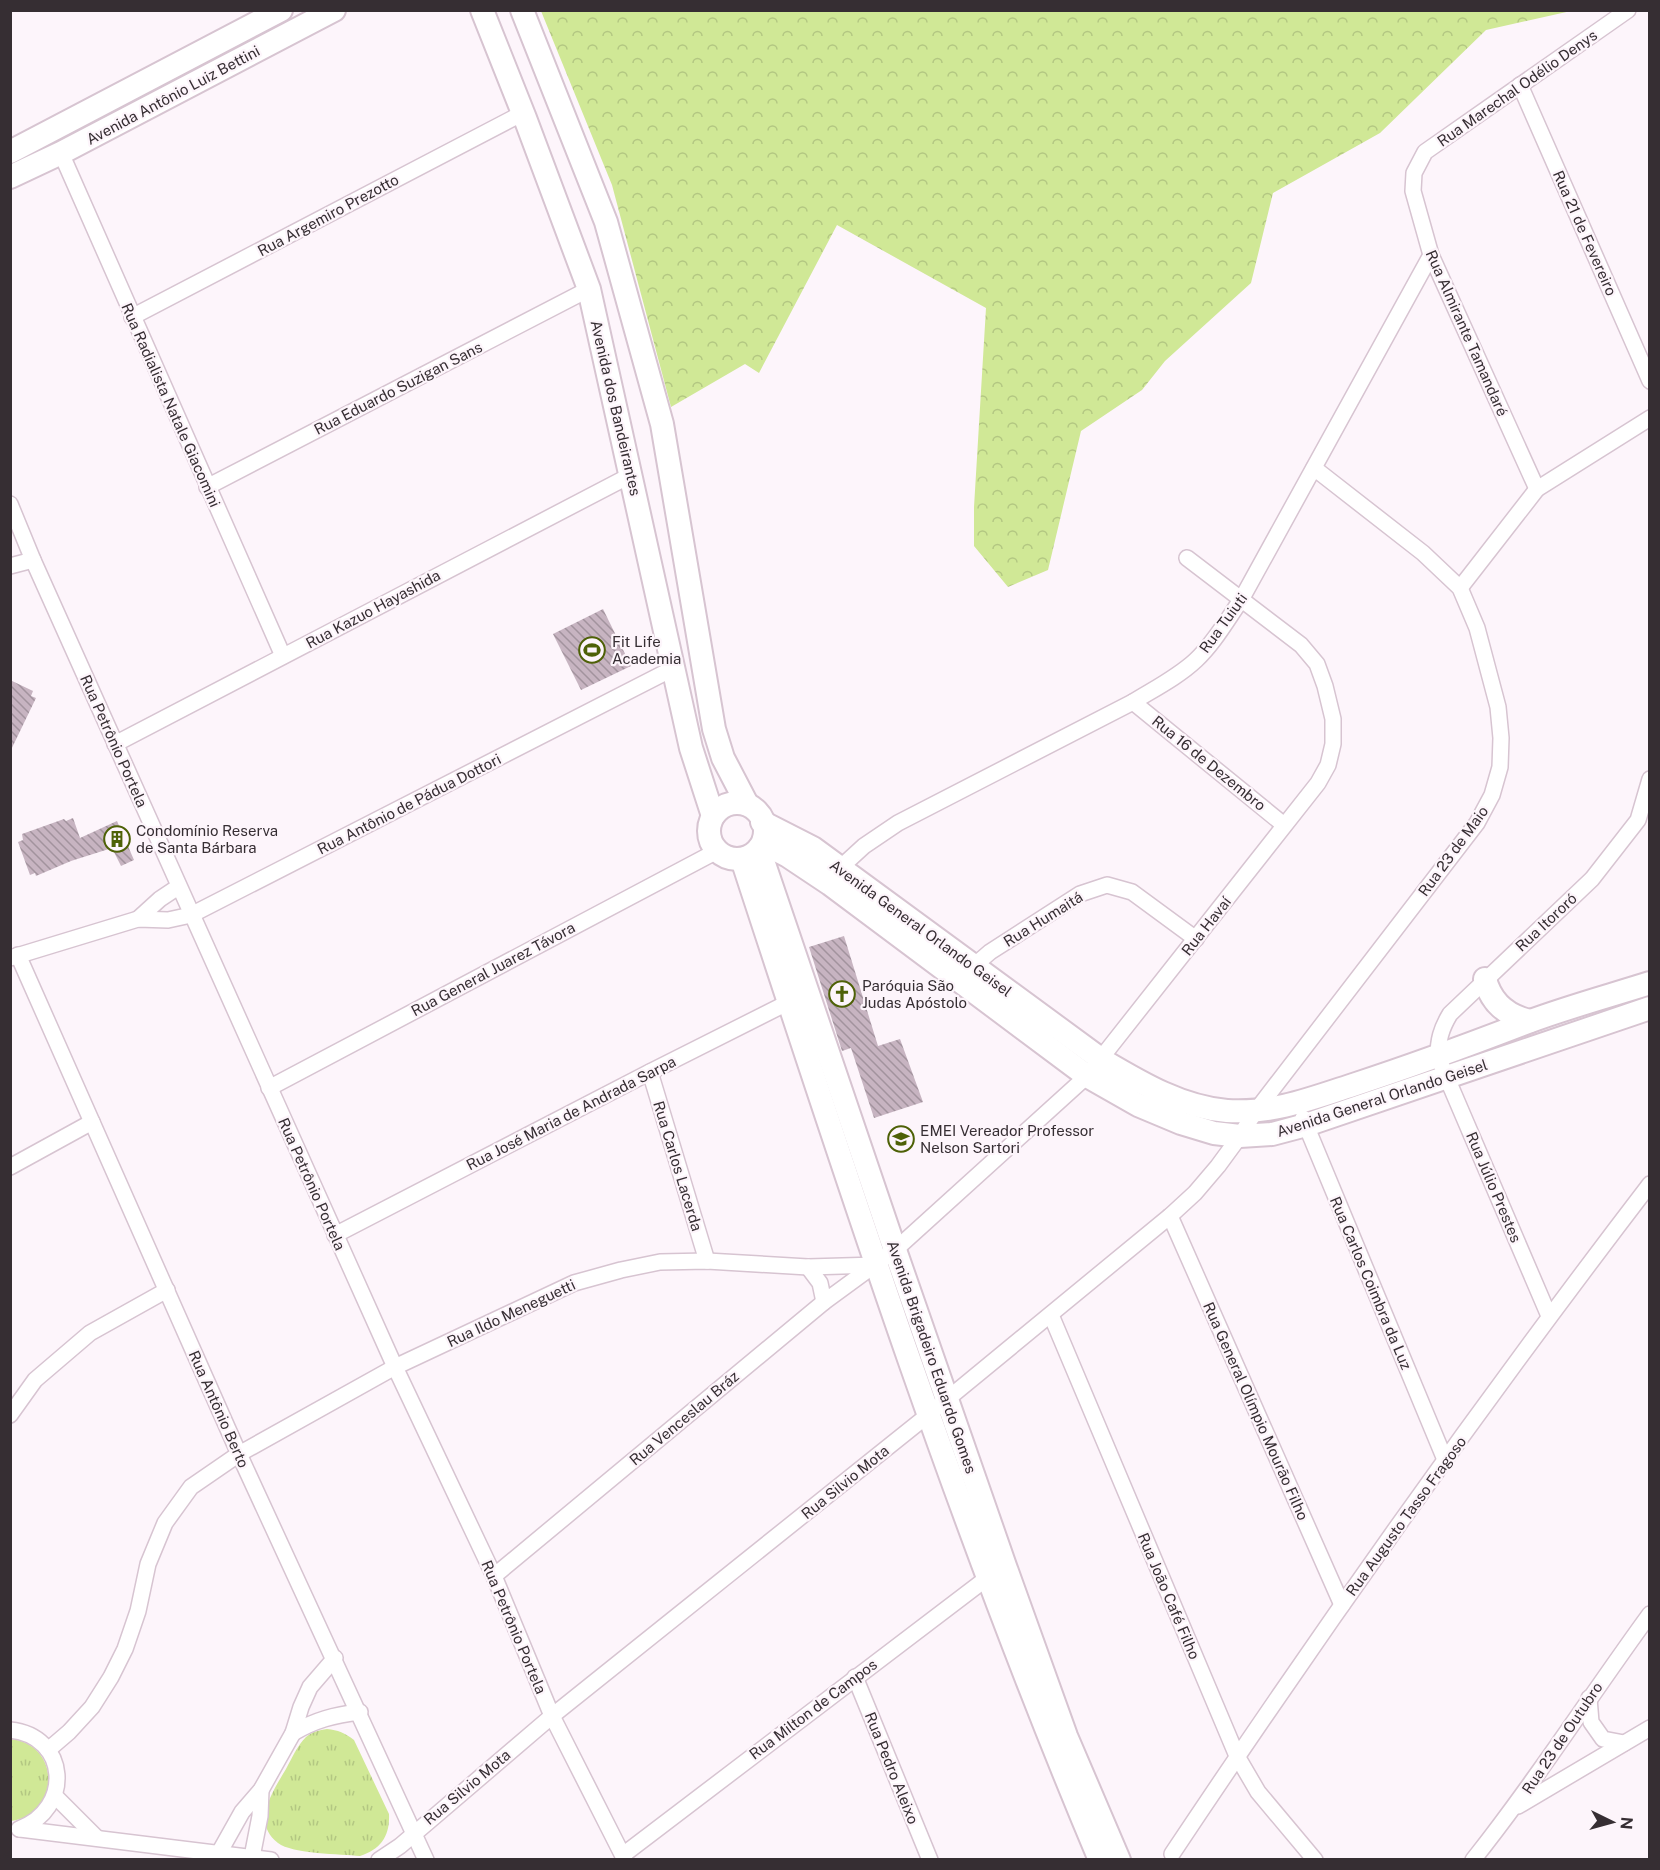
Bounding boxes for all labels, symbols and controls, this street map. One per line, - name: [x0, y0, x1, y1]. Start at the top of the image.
- street label: Rua Marechal Odélio Denys: [1434, 26, 1600, 150]
- street label: Avenida Antônio Luiz Bettini: [83, 42, 263, 148]
- street label: Rua 21 de Fevereiro: [1550, 168, 1620, 298]
- street label: Rua Argemiro Prezotto: [255, 171, 401, 259]
- street label: Rua Almirante Tamandaré: [1423, 247, 1511, 419]
- street label: Rua Radialista Natale Giacomini: [118, 300, 224, 510]
- street label: Avenida dos Bandeirantes: [588, 319, 644, 497]
- street label: Rua Eduardo Suzigan Sans: [311, 338, 485, 438]
- street label: Rua Kazuo Hayashida: [303, 566, 443, 652]
- street label: Rua Tuiuti: [1196, 590, 1250, 656]
- place label: Fit Life Academia: [612, 633, 681, 667]
- sports icon: Fit Life Academia: [577, 635, 607, 665]
- street label: Rua Petrônio Portela: [77, 672, 151, 810]
- street label: Rua 16 de Dezembro: [1149, 712, 1269, 814]
- street label: Rua Antônio de Pádua Dottori: [314, 750, 504, 858]
- street label: Rua 23 de Maio: [1415, 803, 1491, 899]
- place label: Condomínio Reserva de Santa Bárbara: [136, 822, 278, 856]
- building icon: Condomínio Reserva de Santa Bárbara: [102, 824, 132, 854]
- street label: Avenida General Orlando Geisel: [827, 856, 1015, 1000]
- street label: Rua Humaitá: [1000, 888, 1086, 950]
- street label: Rua Itororó: [1512, 889, 1580, 955]
- street label: Rua Havaí: [1178, 893, 1234, 959]
- street label: Rua General Juarez Távora: [408, 919, 578, 1019]
- place label: Paróquia São Judas Apóstolo: [862, 977, 967, 1011]
- church icon: Paróquia São Judas Apóstolo: [827, 979, 857, 1009]
- street label: Rua José Maria de Andrada Sarpa: [463, 1053, 679, 1173]
- street label: Avenida General Orlando Geisel: [1274, 1056, 1490, 1140]
- street label: Rua Carlos Lacerda: [650, 1099, 706, 1233]
- street label: Rua Petrônio Portela: [275, 1115, 349, 1253]
- place label: EMEI Vereador Professor Nelson Sartori: [920, 1122, 1094, 1156]
- school or university icon: EMEI Vereador Professor Nelson Sartori: [886, 1124, 916, 1154]
- street label: Rua Júlio Prestes: [1463, 1129, 1525, 1245]
- street label: Rua Carlos Coimbra da Luz: [1327, 1194, 1415, 1372]
- street label: Avenida Brigadeiro Eduardo Gomes: [884, 1238, 980, 1476]
- street label: Rua Ildo Meneguetti: [444, 1276, 578, 1350]
- street label: Rua General Olímpio Mourão Filho: [1200, 1299, 1312, 1523]
- street label: Rua Antônio Berto: [186, 1348, 252, 1470]
- street label: Rua Venceslau Bráz: [626, 1367, 742, 1469]
- street label: Rua Augusto Tasso Fragoso: [1343, 1433, 1469, 1599]
- street label: Rua Silvio Mota: [798, 1442, 892, 1522]
- street label: Rua João Café Filho: [1135, 1530, 1203, 1662]
- street label: Rua Petrônio Portela: [478, 1558, 550, 1696]
- street label: Rua Milton de Campos: [746, 1655, 880, 1763]
- street label: Rua 23 de Outubro: [1518, 1679, 1606, 1797]
- street label: Rua Pedro Aleixo: [862, 1710, 922, 1826]
- street label: Rua Silvio Mota: [420, 1746, 514, 1828]
- north arrow: [1582, 1792, 1642, 1852]
- text: N: [1616, 1816, 1636, 1830]

